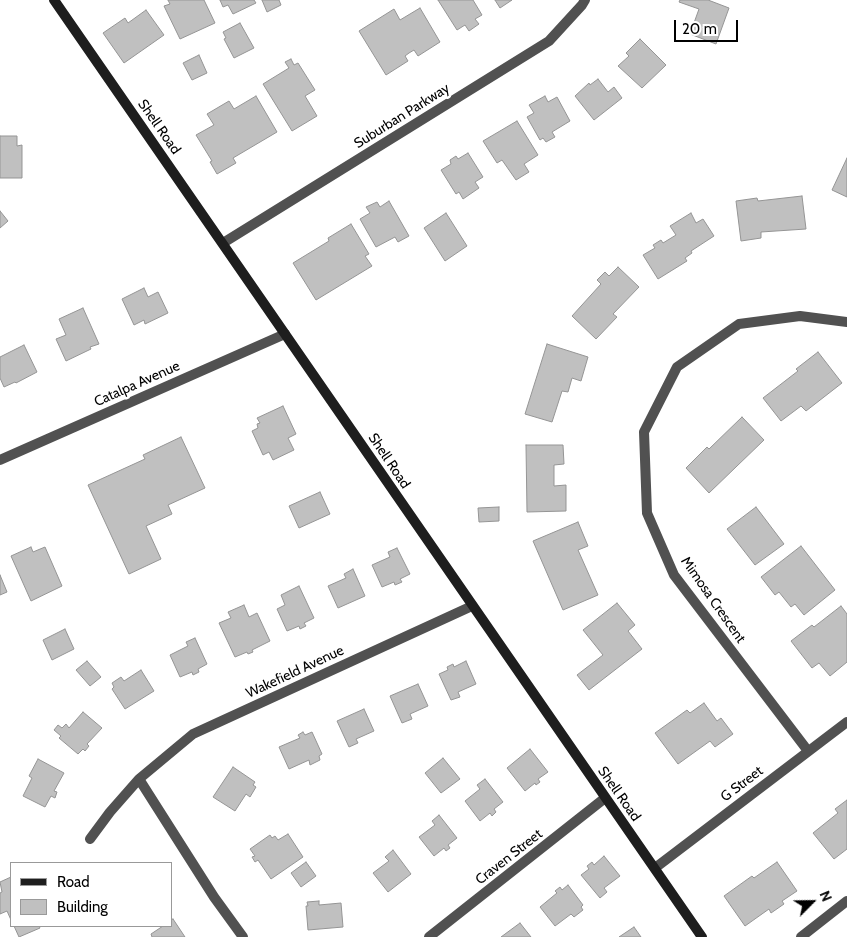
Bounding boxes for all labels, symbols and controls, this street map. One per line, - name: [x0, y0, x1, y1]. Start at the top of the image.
- scale bar: [677, 10, 741, 42]
- text: 20 m: [682, 20, 717, 38]
- street label: Suburban Parkway: [351, 80, 453, 152]
- street label: Shell Road: [134, 96, 184, 158]
- street label: Catalpa Avenue: [92, 358, 182, 410]
- street label: Shell Road: [364, 430, 414, 492]
- street label: Mimosa Crescent: [677, 554, 749, 646]
- street label: Wakefield Avenue: [243, 642, 347, 702]
- street label: Shell Road: [594, 763, 644, 825]
- street label: G Street: [718, 763, 766, 805]
- street label: Craven Street: [472, 826, 546, 888]
- legend: [10, 862, 172, 927]
- text: Road: [57, 873, 90, 891]
- north arrow: [787, 877, 837, 927]
- text: N: [816, 888, 836, 904]
- text: Building: [57, 898, 108, 916]

